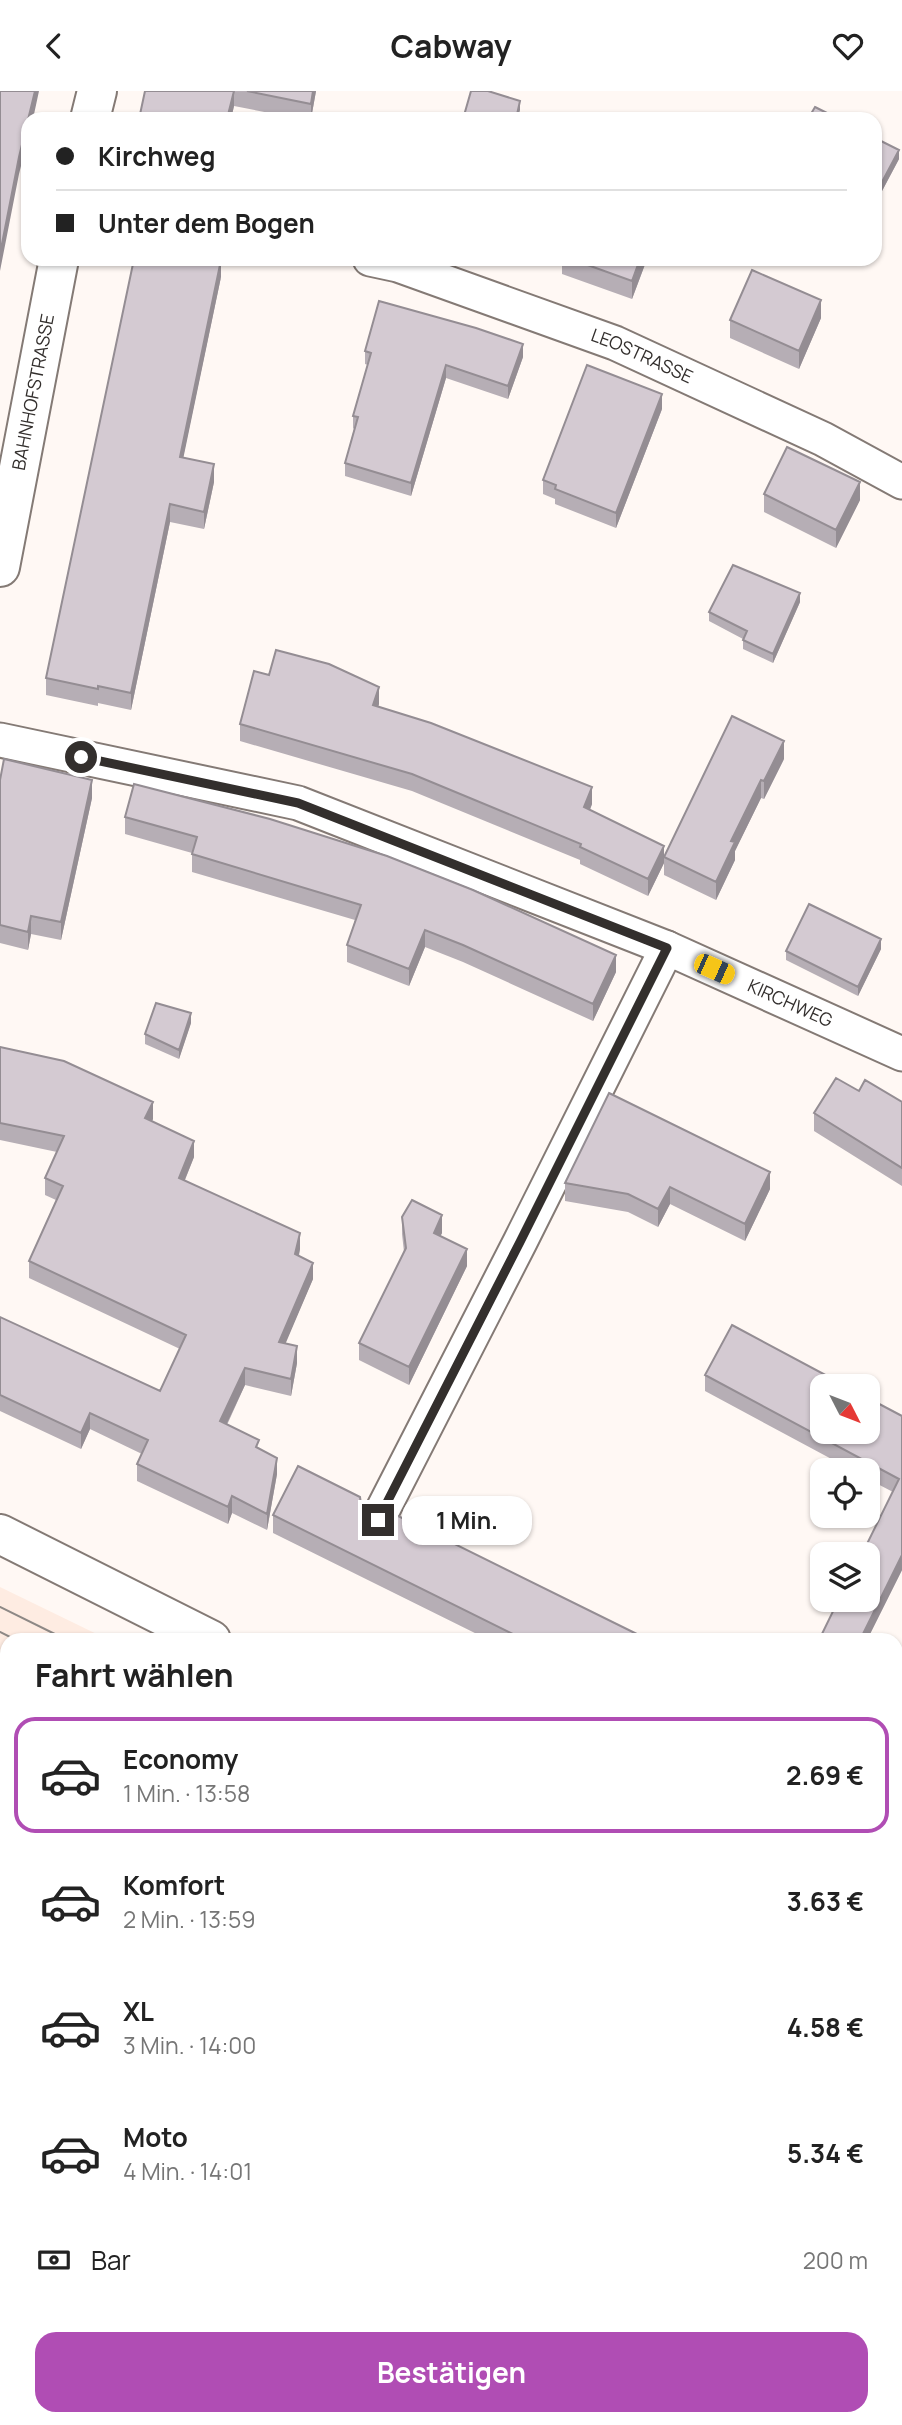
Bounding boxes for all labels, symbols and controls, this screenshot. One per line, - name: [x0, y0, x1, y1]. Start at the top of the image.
- text: Cabway: [390, 24, 512, 68]
- icon: back: [35, 27, 73, 65]
- icon: heart: [829, 27, 867, 65]
- text: Kirchweg: [98, 138, 215, 174]
- text: Unter dem Bogen: [98, 205, 315, 241]
- street label: BAHNHOFSTRASSE: [6, 312, 59, 472]
- street label: LEOSTRASSE: [588, 322, 697, 388]
- route start: [65, 741, 97, 773]
- car: [691, 951, 738, 987]
- street label: KIRCHWEG: [744, 973, 837, 1032]
- north arrow: [810, 1374, 880, 1444]
- map controls: [810, 1374, 880, 1612]
- button: locate: [810, 1458, 880, 1528]
- callout: 1 Min.: [402, 1495, 532, 1545]
- route end: [362, 1504, 394, 1536]
- text: 1 Min.: [436, 1504, 498, 1536]
- button: layers: [810, 1542, 880, 1612]
- text: Fahrt wählen: [35, 1653, 234, 1697]
- text: Economy: [123, 1741, 238, 1777]
- icon: car: [39, 1744, 102, 1807]
- text: 2.69 €: [786, 1757, 864, 1793]
- text: 1 Min. · 13:58: [123, 1777, 250, 1809]
- text: Komfort: [123, 1867, 225, 1903]
- icon: car: [39, 1870, 102, 1933]
- text: 3.63 €: [787, 1883, 864, 1919]
- text: 2 Min. · 13:59: [123, 1903, 255, 1935]
- text: XL: [123, 1993, 154, 2029]
- icon: car: [39, 1996, 102, 2059]
- text: 4.58 €: [787, 2009, 864, 2045]
- text: 3 Min. · 14:00: [123, 2029, 256, 2061]
- text: Moto: [123, 2119, 188, 2155]
- icon: car: [39, 2122, 102, 2185]
- text: 5.34 €: [787, 2135, 864, 2171]
- text: 4 Min. · 14:01: [123, 2155, 252, 2187]
- icon: cash: [35, 2241, 73, 2279]
- text: Bar: [91, 2242, 131, 2278]
- text: 200 m: [803, 2244, 868, 2276]
- button: Bestätigen: [35, 2332, 868, 2412]

